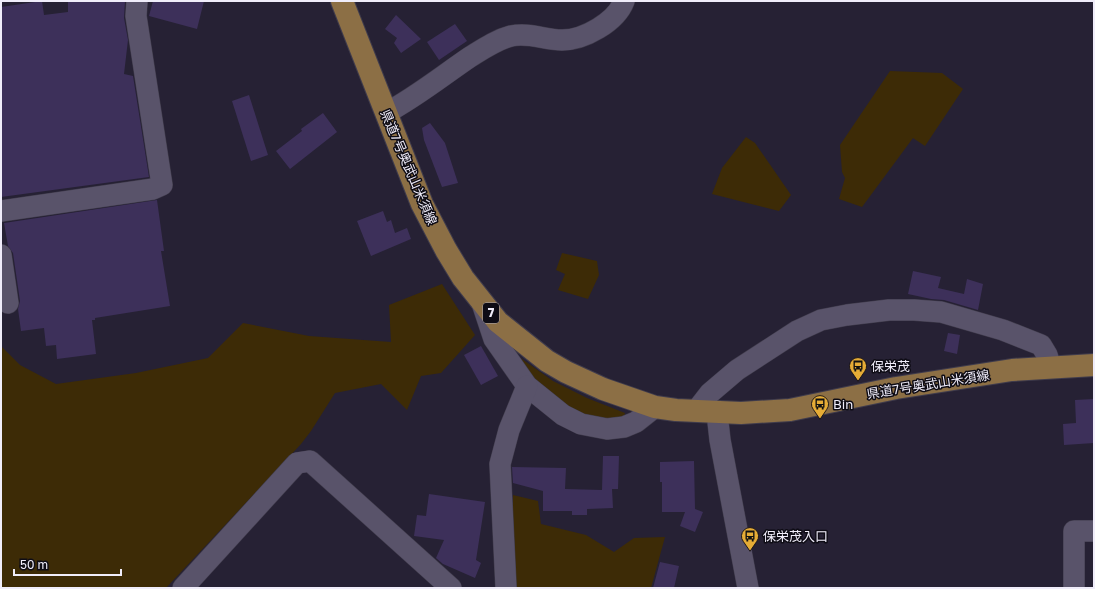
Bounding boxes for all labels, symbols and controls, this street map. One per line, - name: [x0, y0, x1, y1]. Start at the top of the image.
- street label: 県道7号奥武山米須線: [377, 107, 441, 227]
- road number: 7: [483, 303, 499, 323]
- bus stop icon: 保栄茂: [848, 356, 868, 381]
- place label: 保栄茂: [871, 358, 910, 374]
- street label: 県道7号奥武山米須線: [866, 366, 990, 402]
- bus stop icon: Bin: [810, 394, 830, 419]
- place label: Bin: [833, 396, 853, 412]
- bus stop icon: 保栄茂入口: [740, 526, 760, 551]
- place label: 保栄茂入口: [763, 528, 828, 544]
- scale bar: [14, 551, 121, 577]
- text: 50 m: [20, 557, 48, 572]

